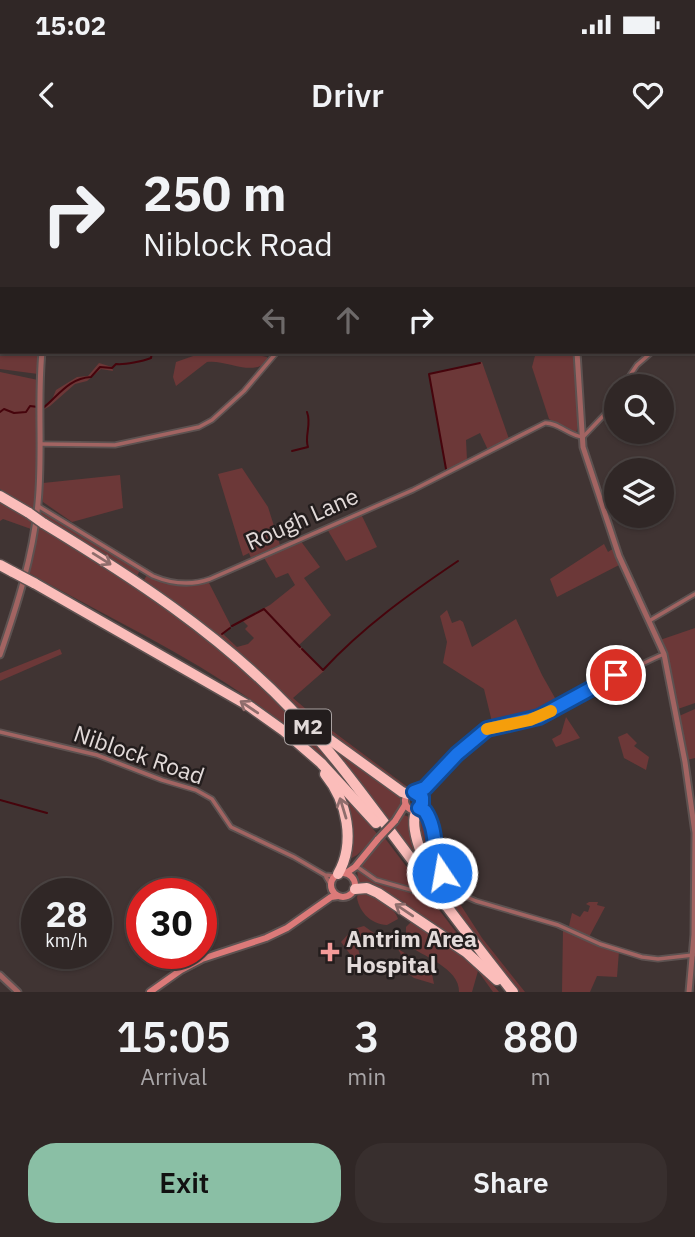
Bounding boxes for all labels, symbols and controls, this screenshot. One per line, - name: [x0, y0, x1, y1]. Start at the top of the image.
- text: 15:02: [35, 8, 106, 42]
- text: Drivr: [311, 74, 384, 116]
- icon: back: [28, 76, 66, 114]
- icon: heart: [629, 76, 667, 114]
- text: 250 m: [143, 161, 287, 224]
- icon: right: [28, 168, 119, 259]
- text: Niblock Road: [143, 223, 333, 265]
- icon: left: [256, 301, 294, 339]
- icon: ahead: [329, 301, 367, 339]
- icon: right: [402, 301, 440, 339]
- map controls: [604, 374, 674, 528]
- button: search: [604, 374, 674, 444]
- button: layers: [604, 458, 674, 528]
- street label: Rough Lane: [240, 480, 363, 556]
- one-way arrow: [91, 552, 111, 566]
- pin: [586, 645, 646, 705]
- icon: arrive: [597, 656, 635, 694]
- one-way arrow: [240, 699, 259, 714]
- road number: M2: [285, 710, 331, 744]
- street label: Niblock Road: [70, 718, 209, 790]
- one-way arrow: [335, 798, 348, 820]
- position arrow: [405, 836, 479, 910]
- speed limit sign: 30: [126, 878, 217, 969]
- text: 28: [45, 891, 88, 937]
- one-way arrow: [395, 903, 414, 918]
- place label: Antrim Area Hospital: [346, 923, 477, 979]
- text: km/h: [45, 929, 88, 952]
- marker: Antrim Area Hospital: [320, 942, 340, 962]
- text: 15:05: [117, 1009, 231, 1064]
- text: 3: [354, 1009, 379, 1064]
- text: 880: [503, 1009, 578, 1064]
- text: Arrival: [140, 1061, 207, 1091]
- text: min: [347, 1061, 386, 1091]
- text: m: [531, 1061, 551, 1091]
- button: Exit: [28, 1143, 341, 1223]
- button: Share: [355, 1143, 667, 1223]

